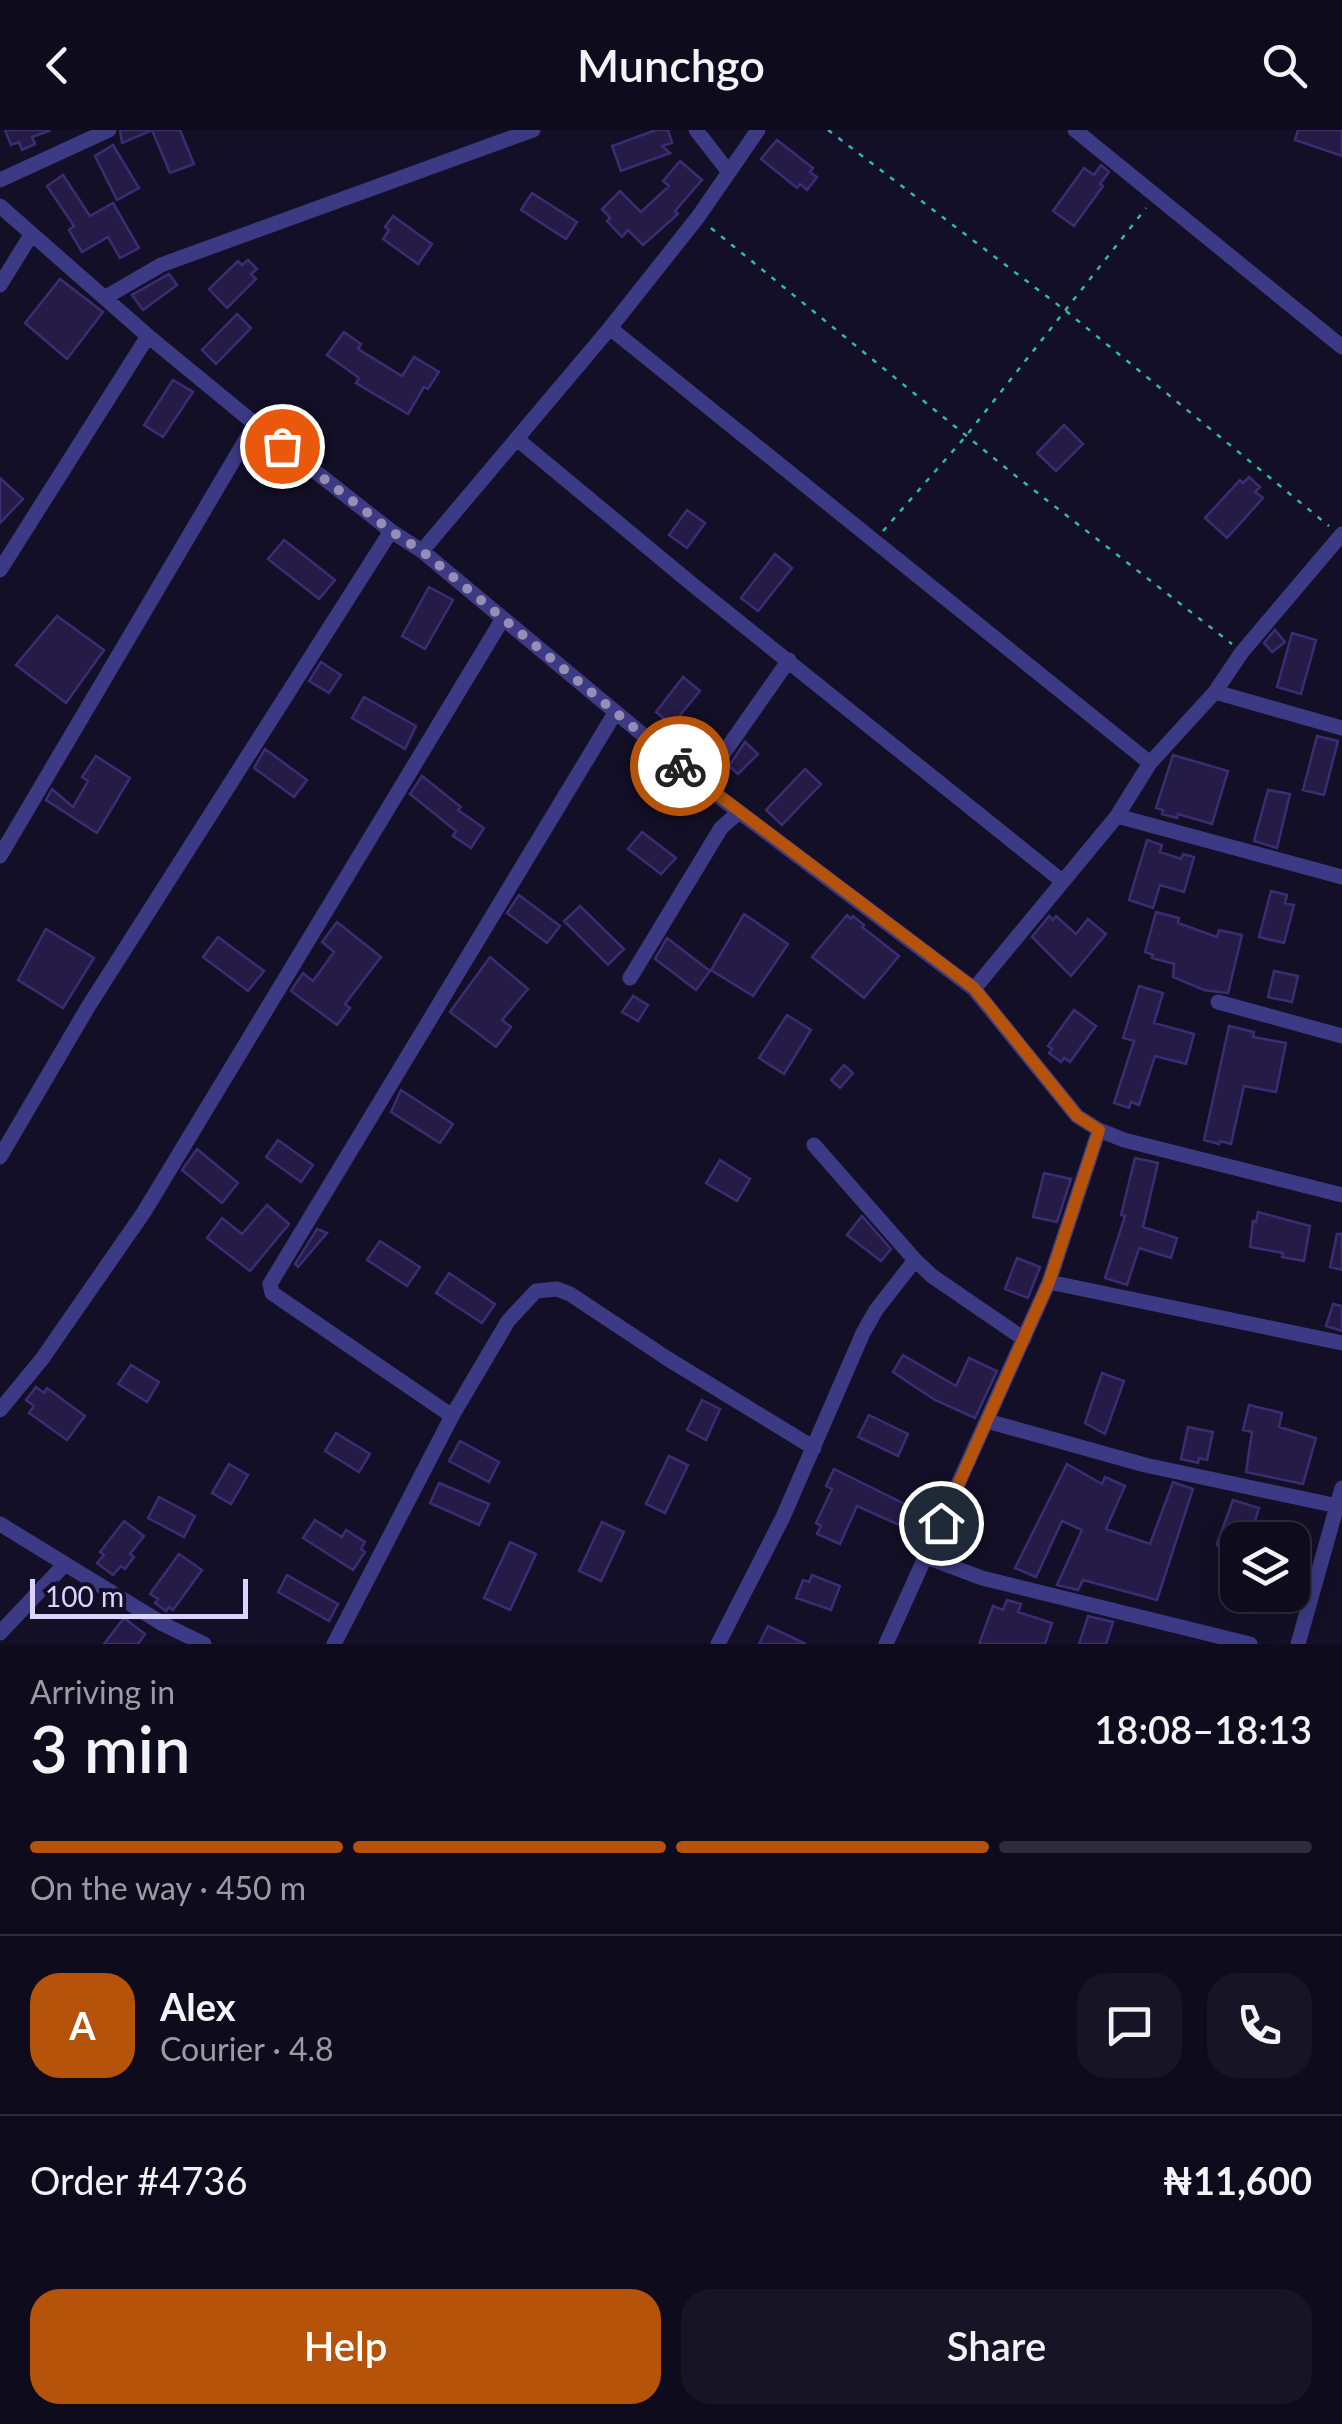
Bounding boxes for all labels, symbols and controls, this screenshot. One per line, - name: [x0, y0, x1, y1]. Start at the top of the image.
- icon: back: [30, 38, 85, 93]
- text: Munchgo: [577, 38, 765, 92]
- icon: search: [1257, 38, 1312, 93]
- pin: [240, 404, 325, 489]
- icon: bag: [255, 419, 310, 474]
- courier: [630, 716, 730, 816]
- icon: bike: [653, 739, 708, 794]
- pin: [899, 1481, 984, 1566]
- icon: home: [914, 1496, 969, 1551]
- map controls: [1220, 1522, 1310, 1612]
- button: layers: [1220, 1522, 1310, 1612]
- scale bar: [30, 1574, 248, 1618]
- text: 100 m: [45, 1579, 124, 1613]
- text: Arriving in: [30, 1672, 175, 1711]
- text: 18:08–18:13: [1094, 1706, 1312, 1752]
- text: 3 min: [30, 1709, 190, 1787]
- text: On the way · 450 m: [30, 1868, 306, 1907]
- button: chat: [1077, 1973, 1182, 2078]
- button: phone: [1207, 1973, 1312, 2078]
- text: Alex: [160, 1983, 236, 2029]
- text: A: [69, 2002, 96, 2048]
- text: Courier · 4.8: [160, 2029, 334, 2068]
- text: Order #4736: [30, 2157, 247, 2203]
- text: ₦11,600: [1163, 2157, 1312, 2203]
- button: Help: [30, 2289, 661, 2404]
- button: Share: [681, 2289, 1312, 2404]

